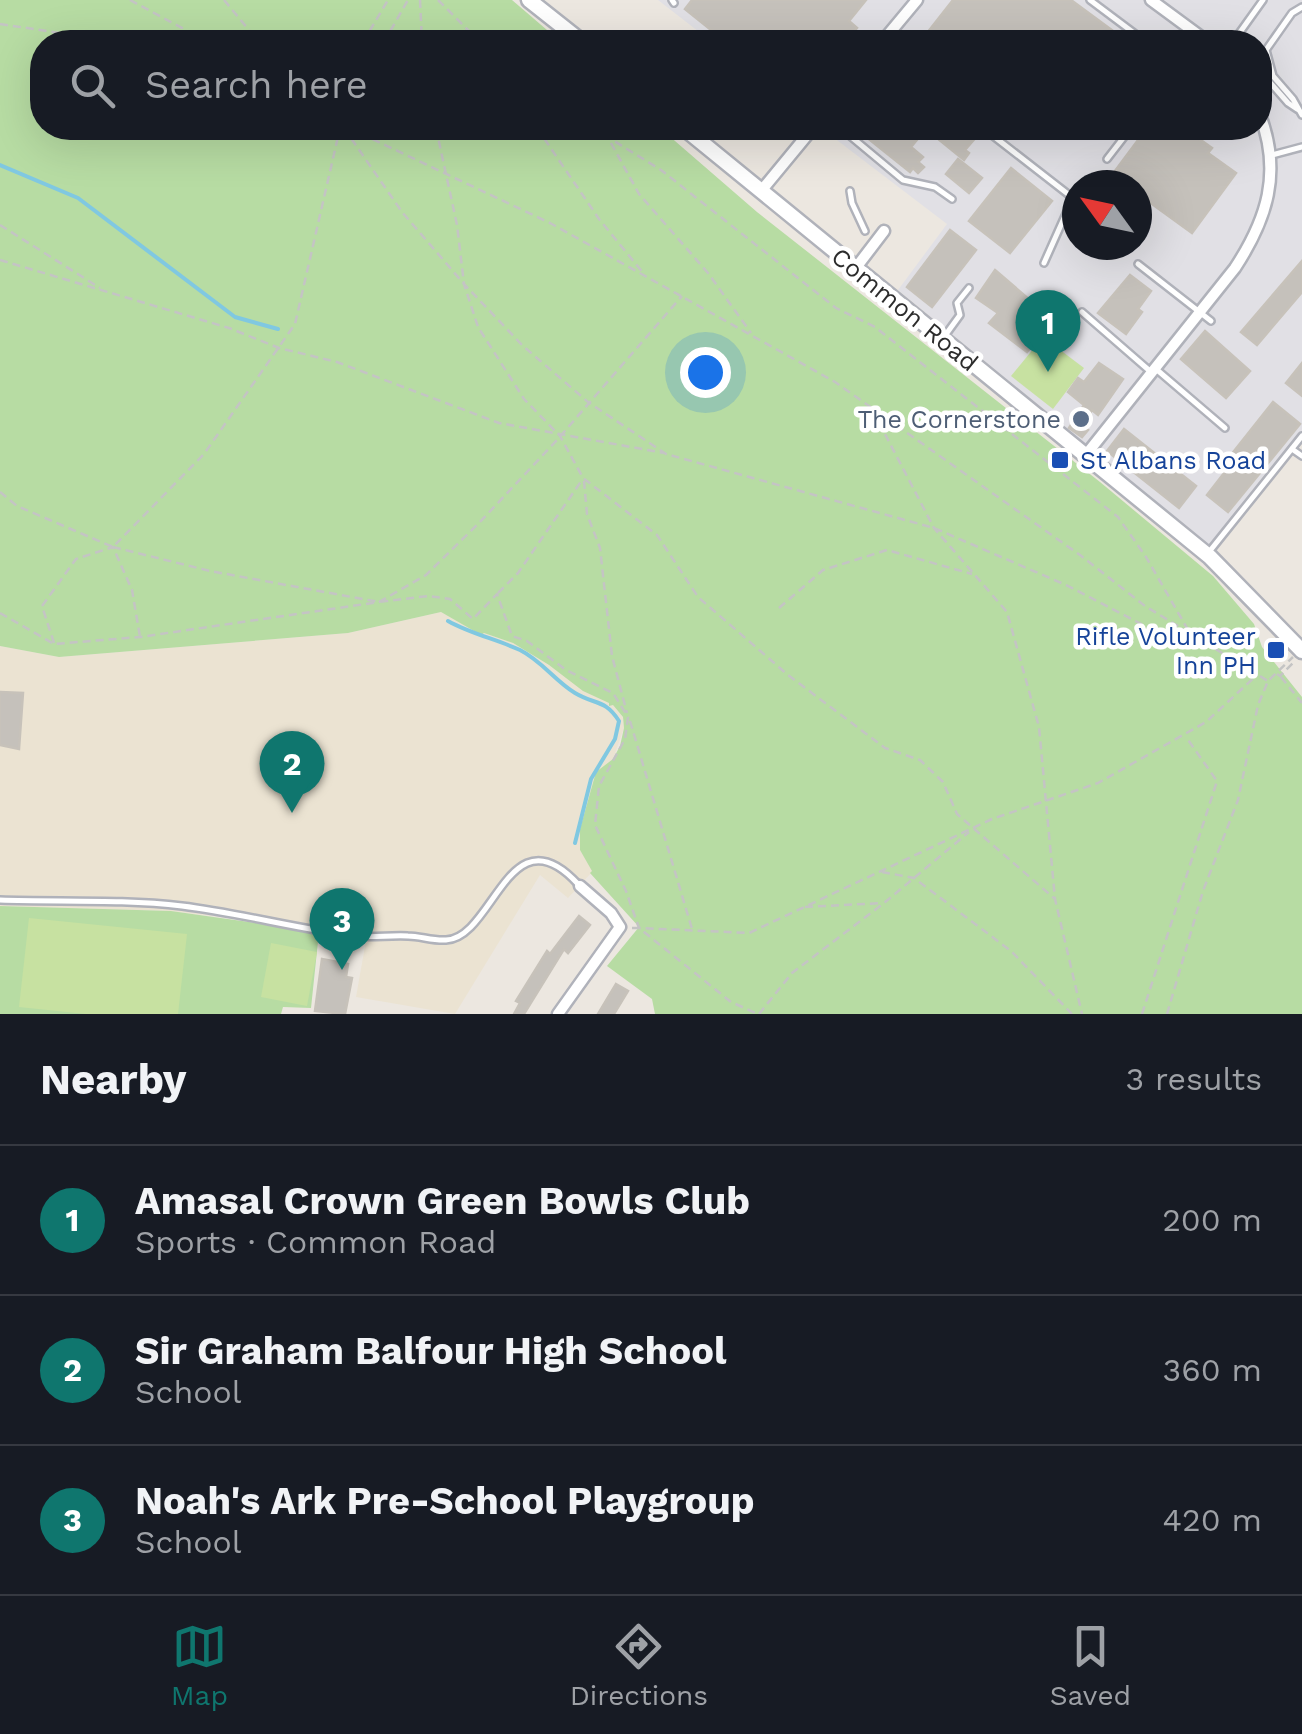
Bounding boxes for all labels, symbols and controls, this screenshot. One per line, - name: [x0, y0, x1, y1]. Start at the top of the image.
- search box: [30, 30, 1272, 140]
- icon: search: [65, 58, 120, 113]
- text: Search here: [145, 63, 368, 107]
- north arrow: [1062, 170, 1152, 260]
- street label: Common Road: [826, 242, 984, 377]
- pin: 1: [1016, 290, 1080, 372]
- your location: [680, 347, 731, 398]
- place label: The Cornerstone: [857, 405, 1061, 434]
- marker: The Cornerstone: [1070, 408, 1092, 430]
- place label: St Albans Road: [1080, 446, 1266, 475]
- marker: St Albans Road: [1049, 449, 1071, 471]
- place label: Rifle Volunteer Inn PH: [1075, 622, 1256, 680]
- marker: Rifle Volunteer Inn PH: [1265, 639, 1287, 661]
- pin: 2: [260, 730, 324, 813]
- pin: 3: [310, 888, 374, 970]
- text: Nearby: [40, 1055, 187, 1104]
- text: 3 results: [1125, 1060, 1262, 1098]
- text: Amasal Crown Green Bowls Club: [135, 1179, 750, 1223]
- text: 1: [66, 1201, 79, 1239]
- text: 200 m: [1162, 1201, 1262, 1239]
- text: Sports · Common Road: [135, 1223, 496, 1261]
- text: Sir Graham Balfour High School: [135, 1329, 726, 1373]
- text: 2: [63, 1351, 82, 1389]
- text: 360 m: [1163, 1351, 1262, 1389]
- text: School: [135, 1373, 241, 1411]
- text: Noah's Ark Pre-School Playgroup: [135, 1479, 755, 1523]
- text: 3: [63, 1501, 82, 1539]
- text: 420 m: [1162, 1501, 1262, 1539]
- text: School: [135, 1523, 241, 1561]
- tab: Map: [171, 1619, 228, 1712]
- tab: Directions: [570, 1619, 708, 1712]
- tab: Saved: [1050, 1619, 1131, 1712]

